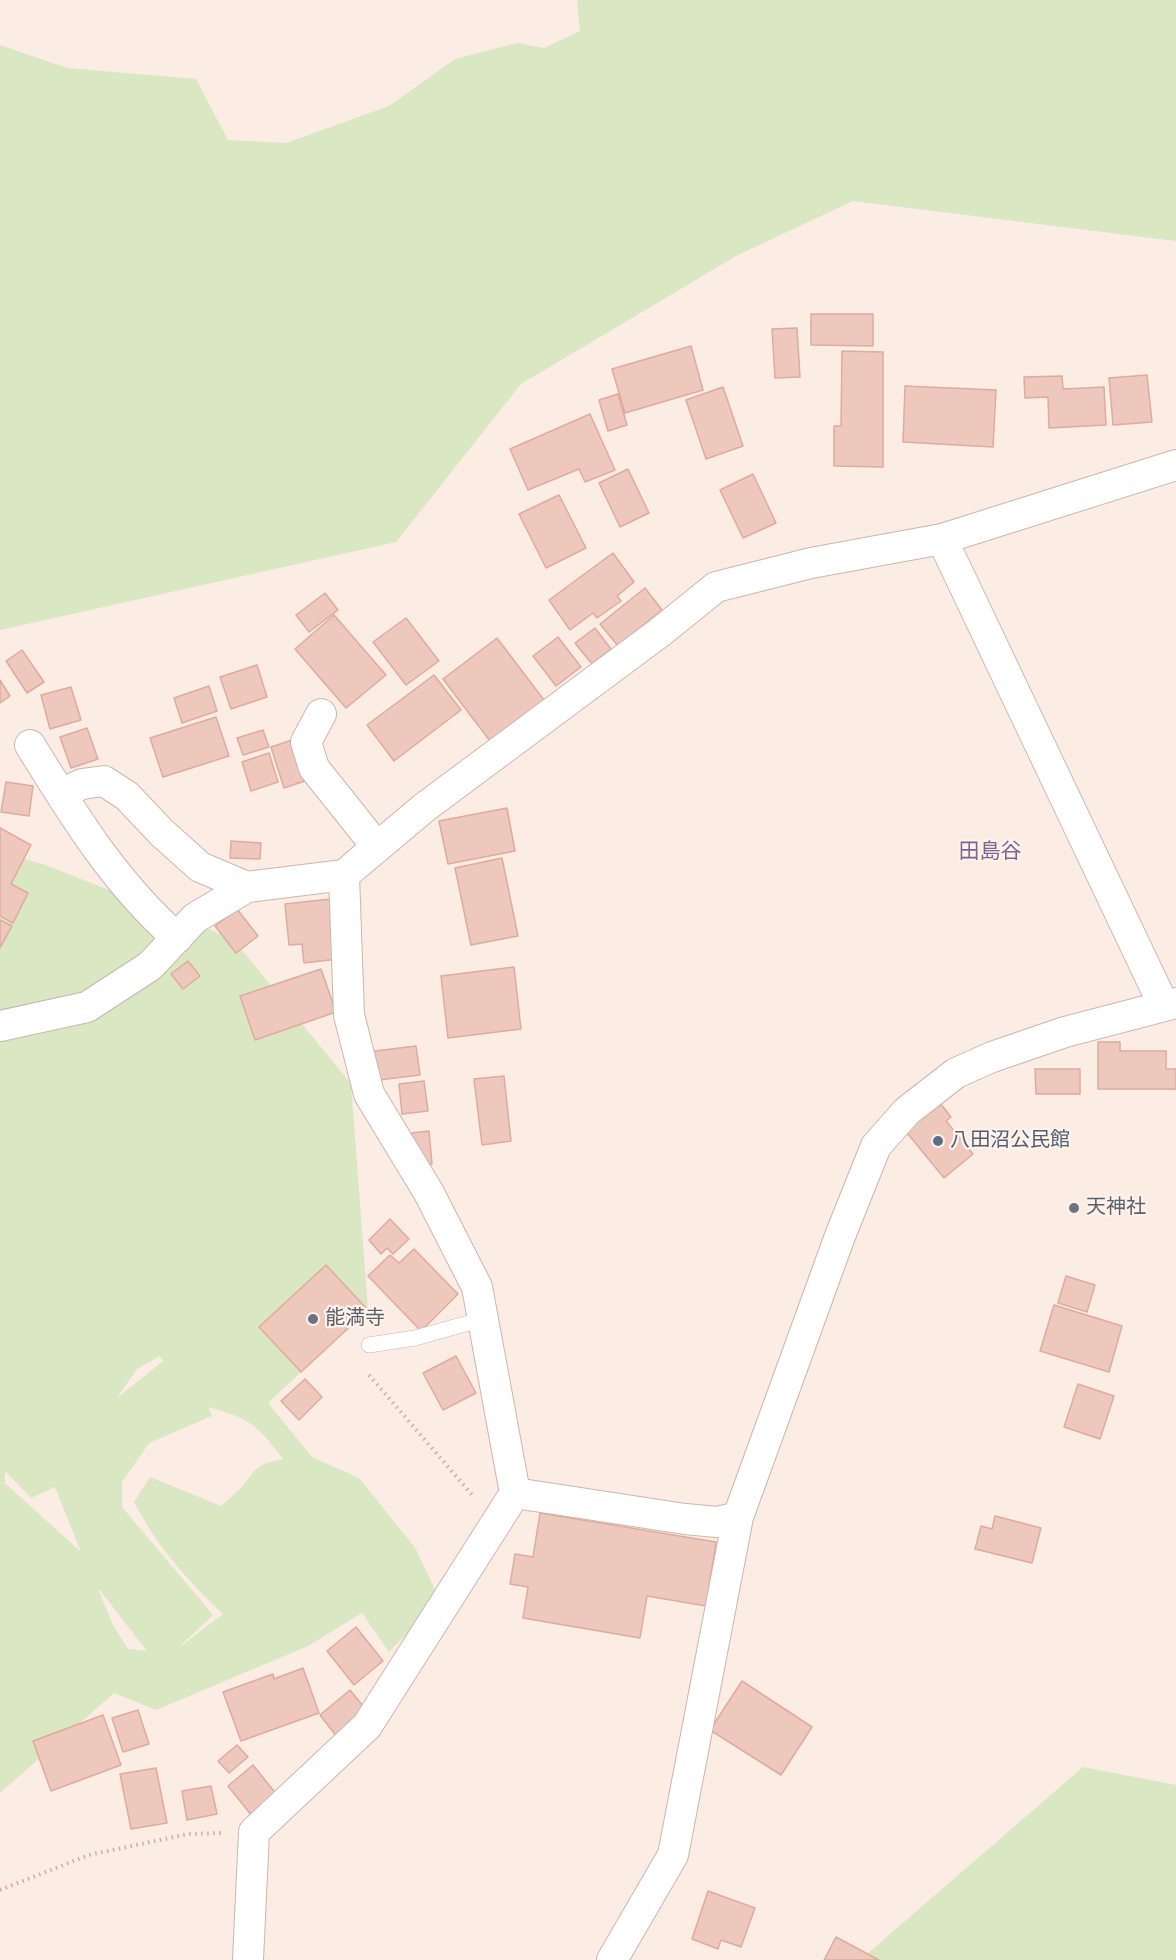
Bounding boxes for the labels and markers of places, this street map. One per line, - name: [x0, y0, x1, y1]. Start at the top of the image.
- place label: 八田沼公民館: [950, 1129, 1070, 1153]
- marker: 八田沼公民館: [931, 1134, 945, 1148]
- place label: 天神社: [1086, 1196, 1146, 1220]
- marker: 天神社: [1067, 1201, 1081, 1215]
- place label: 能満寺: [325, 1307, 385, 1331]
- marker: 能満寺: [306, 1312, 320, 1326]

